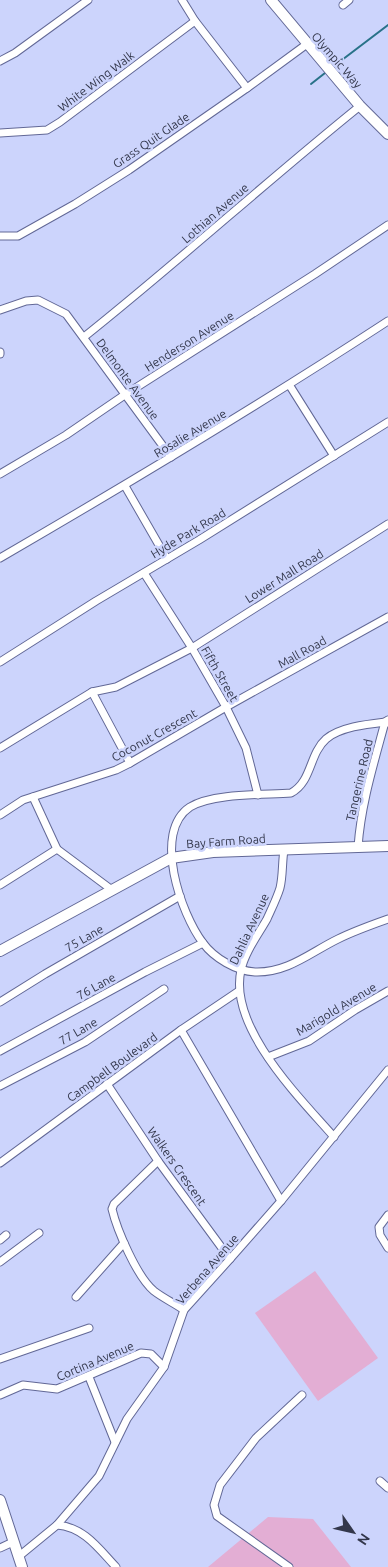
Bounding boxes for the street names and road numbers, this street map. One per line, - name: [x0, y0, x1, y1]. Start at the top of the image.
- street label: Olympic Way: [309, 29, 365, 91]
- street label: White Wing Walk: [55, 48, 137, 114]
- street label: Grass Quit Glade: [110, 110, 192, 170]
- street label: Lothian Avenue: [179, 181, 251, 245]
- street label: Henderson Avenue: [142, 308, 236, 374]
- street label: Delmonte Avenue: [94, 336, 162, 422]
- street label: Rosalie Avenue: [152, 406, 228, 460]
- street label: Hyde Park Road: [148, 506, 228, 560]
- street label: Lower Mall Road: [243, 547, 325, 605]
- street label: Mall Road: [276, 633, 328, 671]
- street label: Fifth Street: [199, 644, 241, 704]
- street label: Coconut Crescent: [109, 706, 199, 764]
- street label: Tangerine Road: [343, 738, 375, 822]
- street label: Bay Farm Road: [186, 832, 266, 850]
- street label: Dahlia Avenue: [227, 891, 271, 967]
- street label: 75 Lane: [63, 922, 105, 954]
- street label: 76 Lane: [74, 970, 118, 1002]
- street label: Marigold Avenue: [294, 980, 378, 1038]
- street label: 77 Lane: [57, 1015, 99, 1047]
- street label: Campbell Boulevard: [64, 1030, 160, 1104]
- street label: Walkers Crescent: [145, 1124, 209, 1208]
- street label: Verbena Avenue: [173, 1231, 241, 1307]
- street label: Cortina Avenue: [54, 1339, 136, 1383]

